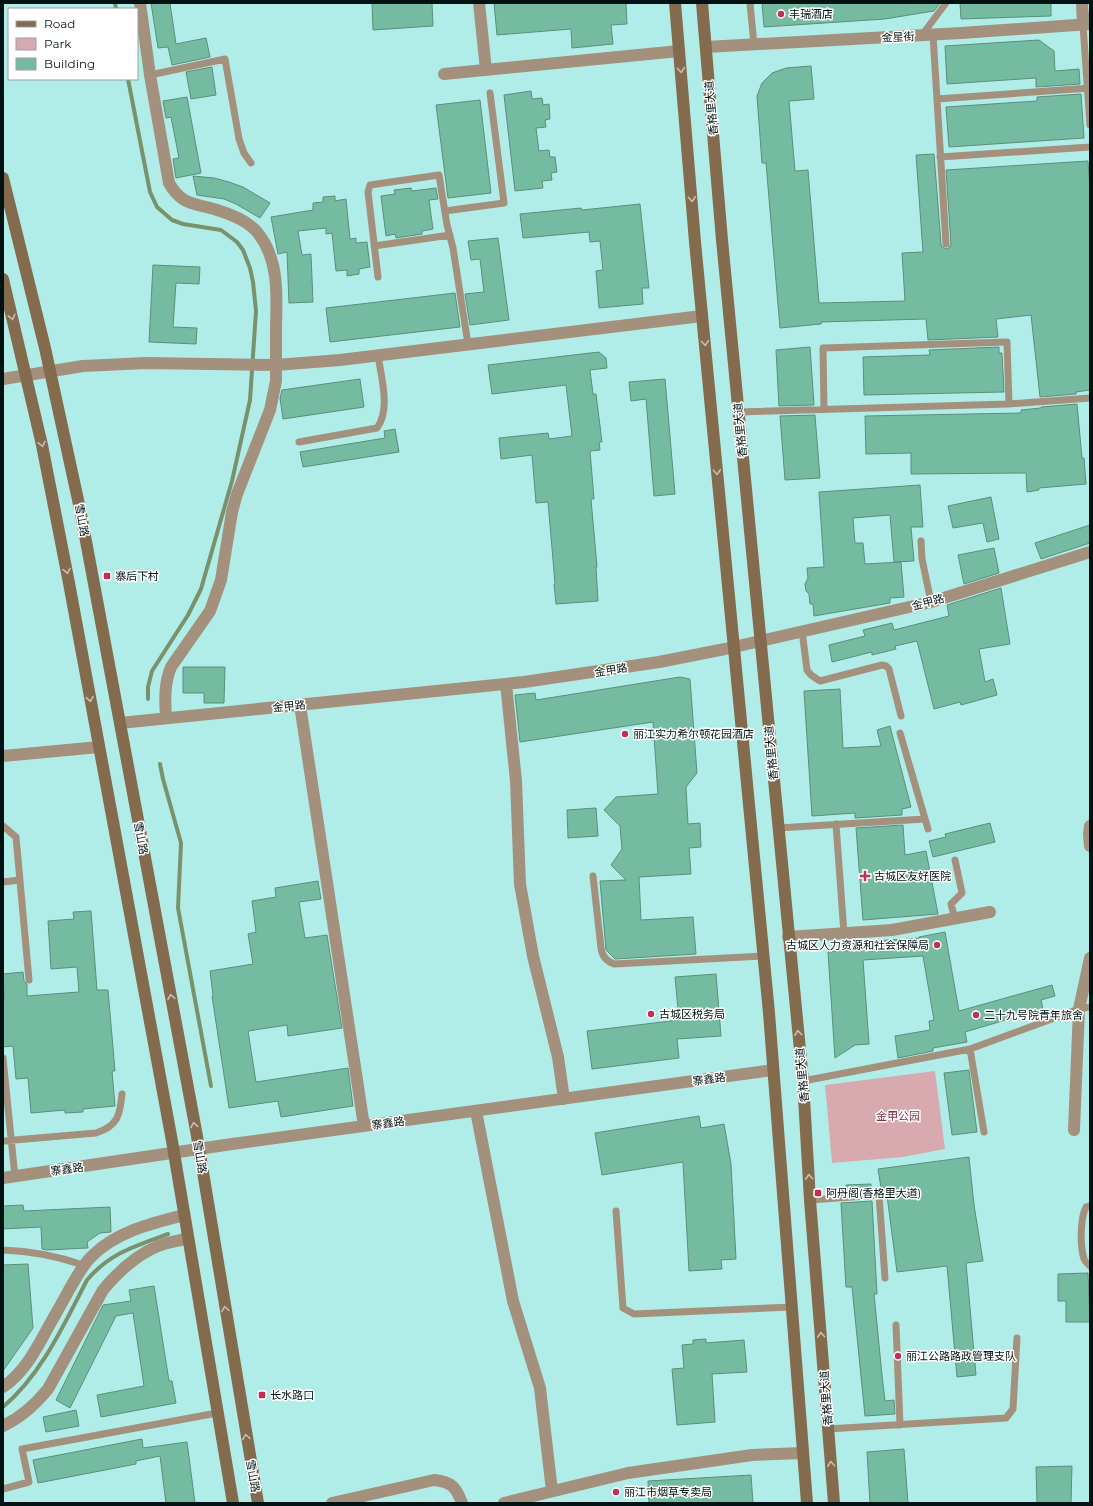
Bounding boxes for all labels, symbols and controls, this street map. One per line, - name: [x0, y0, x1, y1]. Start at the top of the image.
- place label: 丰瑞酒店: [789, 7, 833, 21]
- legend: [8, 8, 138, 80]
- marker: 丰瑞酒店: [776, 9, 786, 19]
- text: Road: [44, 16, 75, 31]
- street label: 金星街: [881, 29, 915, 45]
- text: Park: [44, 36, 72, 51]
- text: Building: [44, 56, 95, 71]
- one-way arrow: [676, 67, 685, 73]
- street label: 香格里大道: [702, 80, 720, 136]
- one-way arrow: [687, 196, 696, 202]
- one-way arrow: [8, 314, 16, 320]
- one-way arrow: [700, 340, 709, 346]
- street label: 香格里大道: [731, 402, 749, 458]
- one-way arrow: [37, 441, 45, 447]
- one-way arrow: [712, 469, 721, 475]
- street label: 雪山路: [72, 502, 92, 538]
- one-way arrow: [62, 568, 71, 575]
- place label: 寨后下村: [115, 569, 159, 583]
- marker: 寨后下村: [102, 571, 112, 581]
- street label: 金甲路: [910, 591, 946, 613]
- street label: 金甲路: [594, 661, 628, 679]
- one-way arrow: [86, 696, 94, 702]
- street label: 金甲路: [272, 697, 306, 715]
- street label: 香格里大道: [762, 725, 780, 781]
- place label: 丽江实力希尔顿花园酒店: [633, 727, 754, 741]
- marker: 丽江实力希尔顿花园酒店: [620, 729, 630, 739]
- street label: 雪山路: [131, 820, 151, 856]
- place label: 古城区友好医院: [874, 869, 951, 883]
- marker: 古城区友好医院: [859, 870, 871, 882]
- place label: 古城区人力资源和社会保障局: [786, 938, 929, 952]
- marker: 古城区人力资源和社会保障局: [932, 940, 942, 950]
- one-way arrow: [167, 994, 176, 1001]
- place label: 古城区税务局: [659, 1007, 725, 1021]
- place label: 二十九号院青年旅舍: [984, 1008, 1083, 1022]
- marker: 古城区税务局: [646, 1009, 656, 1019]
- marker: 二十九号院青年旅舍: [971, 1010, 981, 1020]
- one-way arrow: [794, 1030, 803, 1036]
- street label: 香格里大道: [793, 1047, 811, 1103]
- street label: 寨鑫路: [692, 1070, 726, 1088]
- park label: 金甲公园: [876, 1109, 920, 1123]
- street label: 寨鑫路: [371, 1114, 405, 1132]
- one-way arrow: [191, 1122, 199, 1128]
- street label: 雪山路: [191, 1140, 209, 1174]
- street label: 寨鑫路: [50, 1160, 84, 1178]
- one-way arrow: [804, 1174, 813, 1180]
- place label: 阿丹阁(香格里大道): [826, 1186, 921, 1200]
- marker: 阿丹阁(香格里大道): [813, 1188, 823, 1198]
- one-way arrow: [221, 1306, 230, 1312]
- one-way arrow: [816, 1331, 825, 1338]
- place label: 丽江公路路政管理支队: [906, 1349, 1016, 1363]
- marker: 丽江公路路政管理支队: [893, 1351, 903, 1361]
- street label: 香格里大道: [817, 1370, 835, 1426]
- place label: 长水路口: [270, 1388, 314, 1402]
- marker: 长水路口: [257, 1390, 267, 1400]
- one-way arrow: [243, 1434, 251, 1440]
- street label: 雪山路: [243, 1459, 263, 1493]
- one-way arrow: [827, 1461, 836, 1467]
- place label: 丽江市烟草专卖局: [624, 1485, 712, 1499]
- marker: 丽江市烟草专卖局: [611, 1487, 621, 1497]

